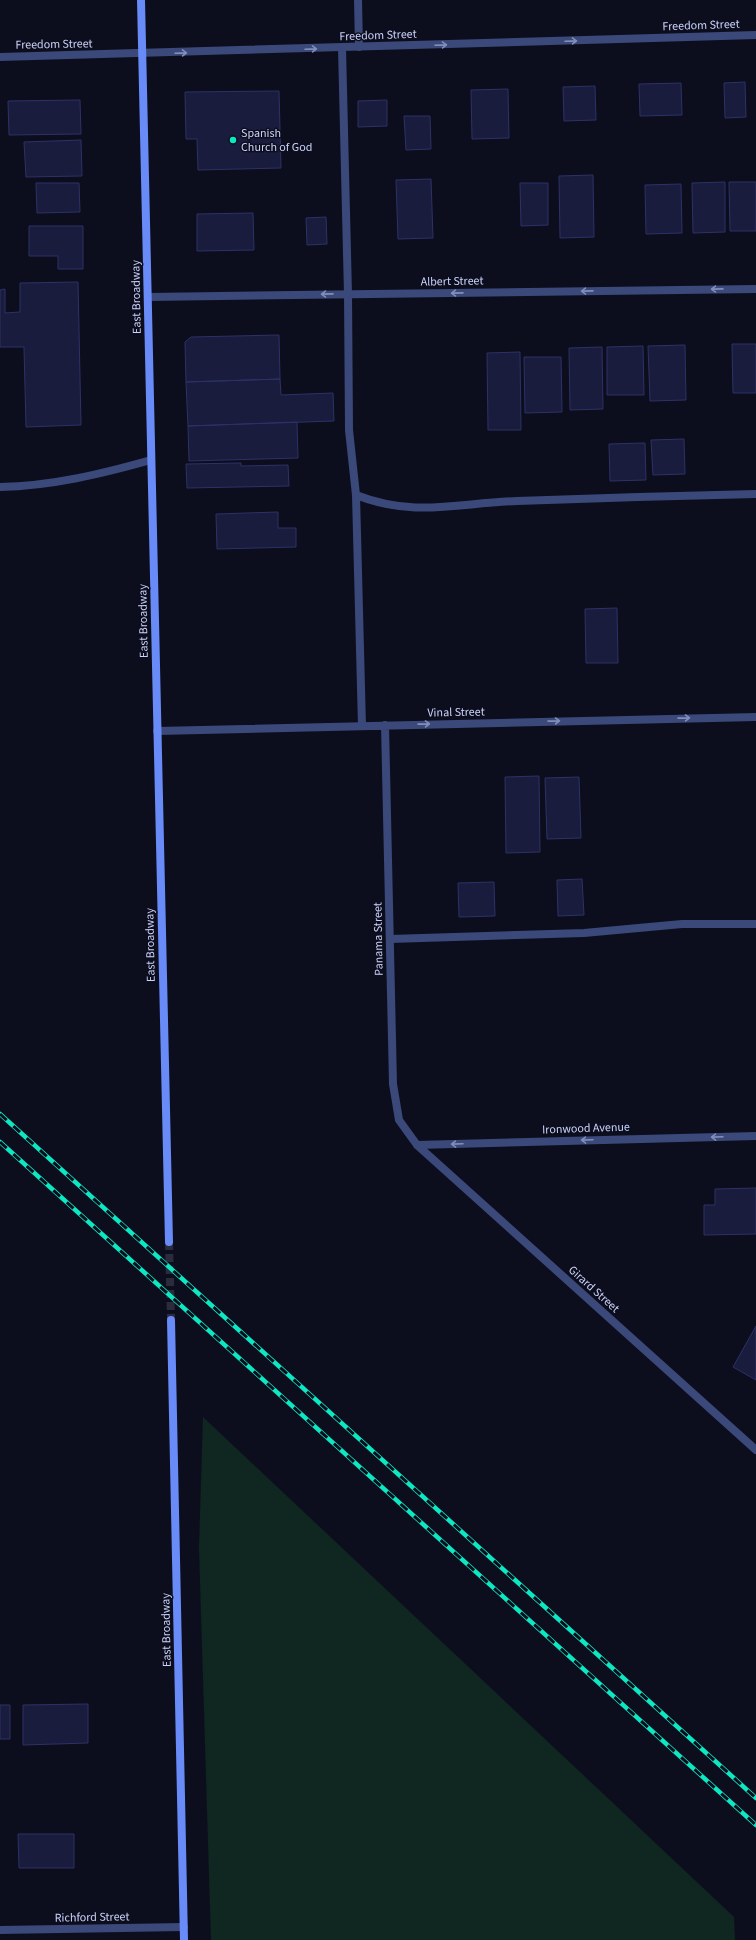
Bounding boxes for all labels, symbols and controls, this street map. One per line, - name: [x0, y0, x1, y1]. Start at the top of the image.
- street label: Freedom Street: [662, 16, 740, 35]
- street label: Freedom Street: [339, 26, 417, 45]
- street label: Freedom Street: [15, 35, 93, 54]
- one-way arrow: [564, 37, 577, 44]
- one-way arrow: [434, 41, 447, 48]
- one-way arrow: [304, 45, 317, 52]
- one-way arrow: [174, 49, 187, 56]
- place label: Spanish Church of God: [241, 125, 312, 156]
- marker: Spanish Church of God: [228, 135, 238, 145]
- street label: East Broadway: [127, 259, 146, 334]
- street label: Albert Street: [420, 272, 484, 291]
- one-way arrow: [711, 285, 724, 293]
- one-way arrow: [581, 287, 594, 295]
- one-way arrow: [451, 289, 464, 296]
- one-way arrow: [321, 290, 334, 298]
- street label: East Broadway: [134, 583, 153, 658]
- street label: Vinal Street: [427, 704, 485, 721]
- one-way arrow: [677, 714, 690, 722]
- one-way arrow: [547, 718, 560, 725]
- one-way arrow: [417, 721, 430, 728]
- street label: Panama Street: [369, 902, 388, 976]
- street label: East Broadway: [141, 907, 160, 982]
- street label: Ironwood Avenue: [542, 1118, 630, 1139]
- one-way arrow: [711, 1133, 724, 1141]
- one-way arrow: [581, 1137, 594, 1144]
- one-way arrow: [451, 1140, 464, 1148]
- street label: Girard Street: [564, 1262, 623, 1317]
- street label: East Broadway: [157, 1592, 176, 1667]
- street label: Richford Street: [54, 1908, 130, 1927]

